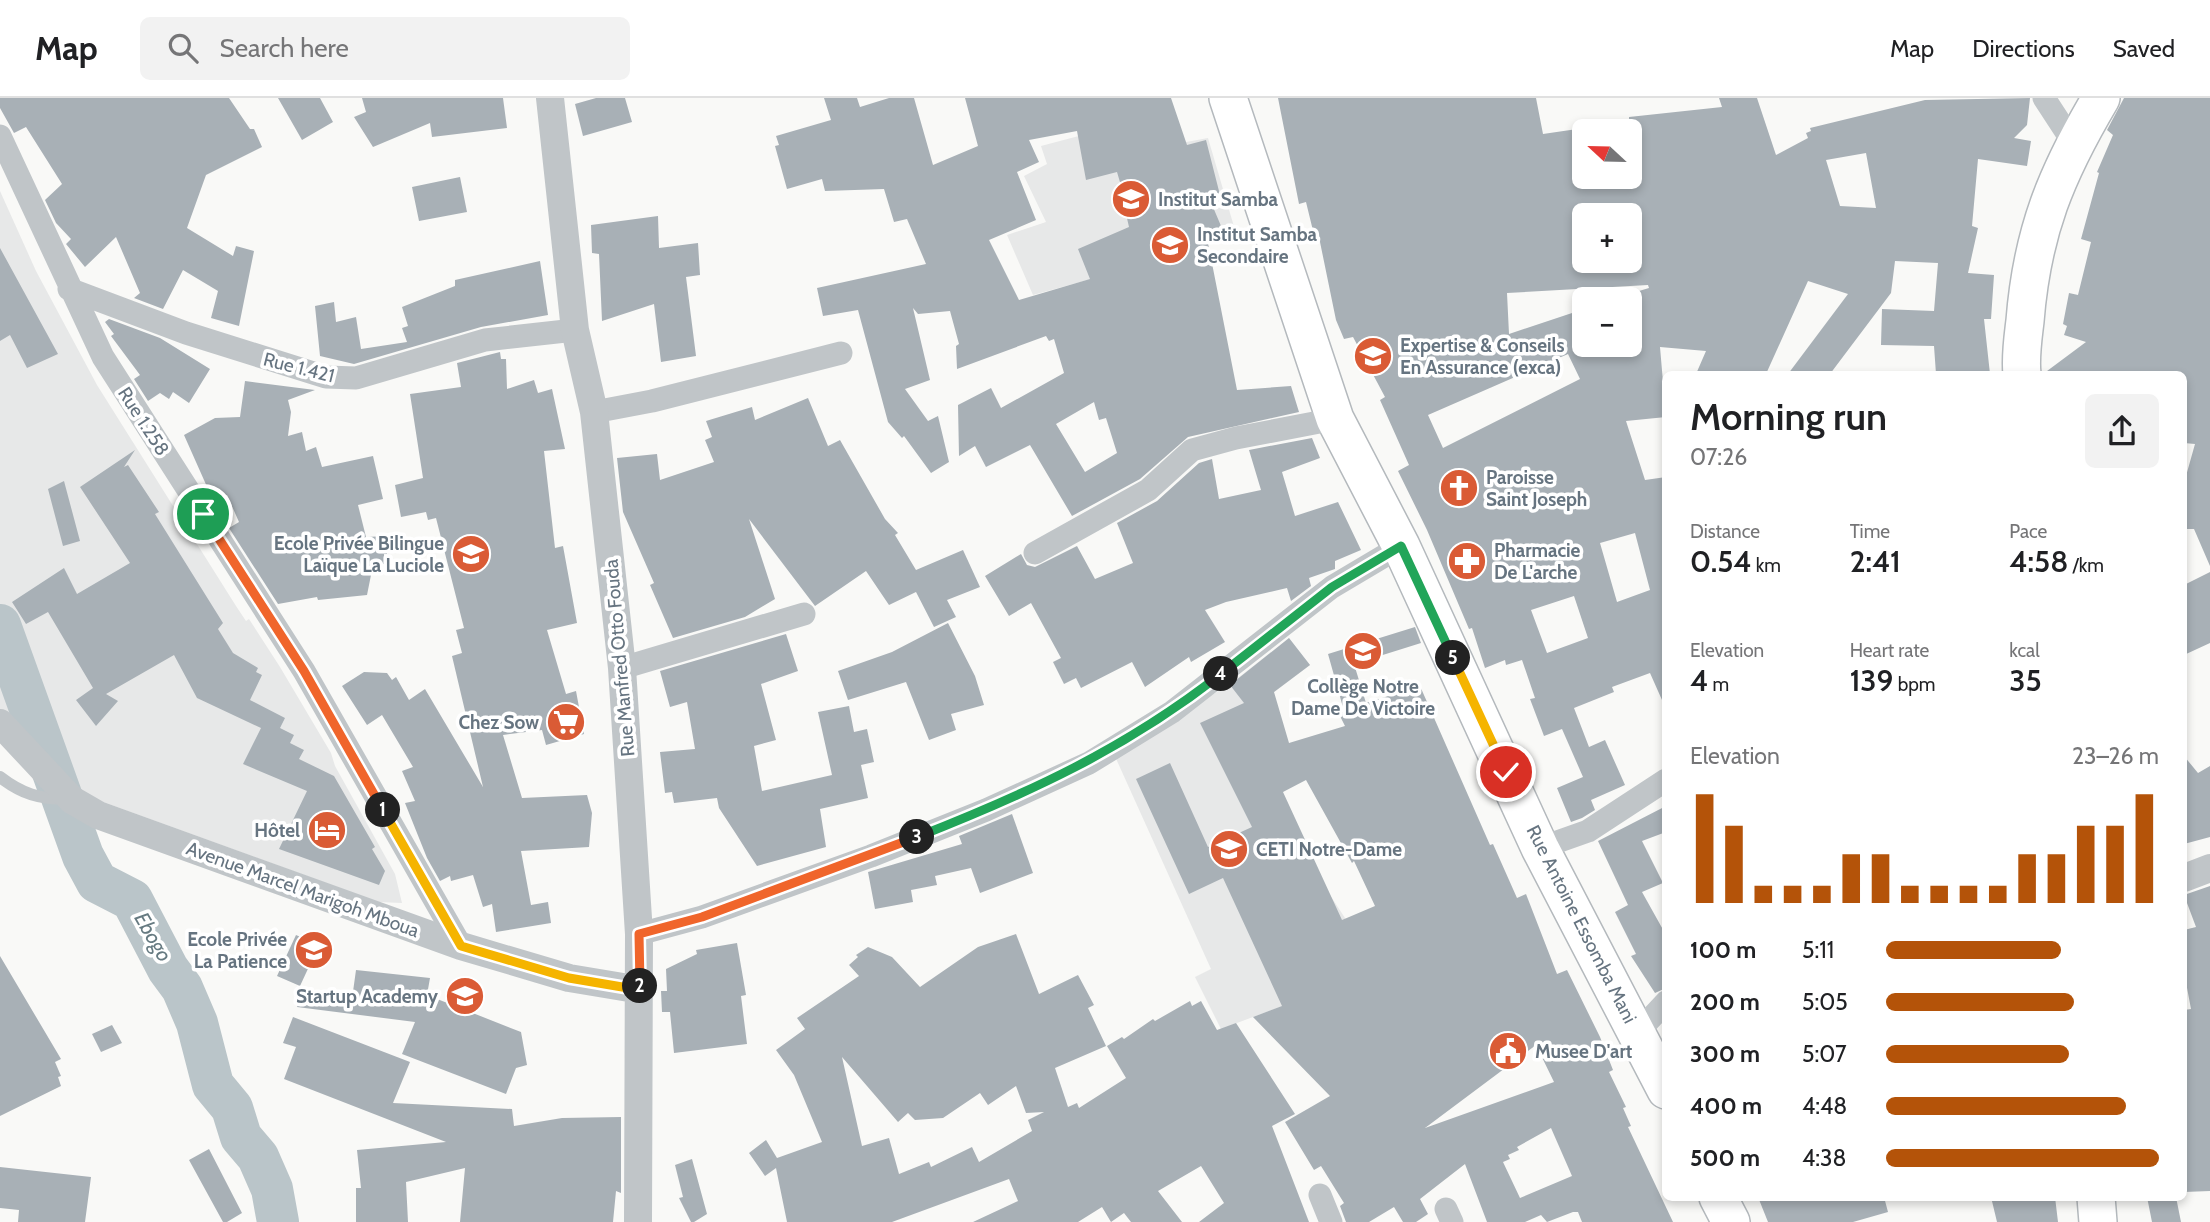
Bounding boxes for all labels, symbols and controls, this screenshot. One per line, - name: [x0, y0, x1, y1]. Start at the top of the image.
- search box: [140, 17, 630, 80]
- text: Map: [35, 28, 98, 68]
- icon: search: [164, 29, 202, 67]
- text: Search here: [220, 32, 349, 64]
- text: Map: [1890, 34, 1934, 63]
- text: Directions: [1972, 34, 2075, 63]
- text: Saved: [2113, 34, 2175, 63]
- north arrow: [1572, 119, 1642, 189]
- map controls: [1572, 119, 1642, 357]
- school or university icon: Institut Samba: [1110, 178, 1152, 220]
- place label: Institut Samba: [1158, 188, 1278, 211]
- button: +: [1572, 203, 1642, 273]
- place label: Institut Samba Secondaire: [1197, 223, 1317, 268]
- school or university icon: Institut Samba Secondaire: [1149, 224, 1191, 266]
- button: −: [1572, 287, 1642, 357]
- place label: Expertise & Conseils En Assurance (exca): [1400, 334, 1565, 379]
- school or university icon: Expertise & Conseils En Assurance (exca): [1352, 335, 1394, 377]
- street label: Rue 1.421: [261, 348, 337, 387]
- street label: Rue 1.258: [113, 383, 174, 460]
- text: Morning run: [1690, 393, 1887, 440]
- button: share: [2085, 394, 2159, 468]
- text: 07:26: [1690, 443, 1747, 471]
- place label: Paroisse Saint Joseph: [1486, 466, 1587, 511]
- church icon: Paroisse Saint Joseph: [1438, 467, 1480, 509]
- pin: [173, 484, 233, 544]
- icon: arrive: [184, 495, 222, 533]
- text: Distance: [1690, 520, 1760, 543]
- text: Time: [1850, 520, 1890, 543]
- text: Pace: [2009, 520, 2047, 543]
- place label: Ecole Privée Bilingue Laïque La Luciole: [274, 532, 444, 577]
- school or university icon: Ecole Privée Bilingue Laïque La Luciole: [450, 533, 492, 575]
- place label: Pharmacie De L'arche: [1494, 539, 1581, 584]
- pharmacy icon: Pharmacie De L'arche: [1446, 540, 1488, 582]
- text: 0.54: [1690, 543, 1752, 580]
- text: 2:41: [1850, 543, 1901, 580]
- text: 4:58: [2009, 543, 2068, 580]
- text: km: [1752, 554, 1781, 577]
- text: /km: [2068, 554, 2104, 577]
- street label: Rue Manfred Otto Fouda: [599, 558, 640, 758]
- school or university icon: Collège Notre Dame De Victoire: [1342, 630, 1384, 672]
- text: Elevation: [1690, 639, 1764, 662]
- text: Heart rate: [1850, 639, 1929, 662]
- text: kcal: [2009, 639, 2040, 662]
- pin: 5: [1436, 640, 1470, 676]
- text: 5: [1447, 646, 1458, 669]
- pin: 4: [1204, 656, 1238, 692]
- text: 4: [1215, 662, 1226, 685]
- text: 4: [1690, 662, 1708, 699]
- text: 139: [1850, 662, 1893, 699]
- text: 35: [2009, 662, 2042, 699]
- text: m: [1708, 673, 1729, 696]
- text: bpm: [1893, 673, 1935, 696]
- place label: Collège Notre Dame De Victoire: [1291, 675, 1435, 720]
- supermarket icon: Chez Sow: [545, 701, 587, 743]
- place label: Chez Sow: [458, 711, 539, 734]
- pin: [1476, 742, 1536, 802]
- text: Elevation: [1690, 742, 1780, 770]
- text: 23–26 m: [2072, 742, 2159, 770]
- icon: check: [1487, 753, 1525, 791]
- pin: 1: [366, 792, 400, 828]
- text: 1: [379, 798, 386, 821]
- hotel icon: Hôtel: [306, 809, 348, 851]
- place label: Hôtel: [254, 819, 300, 842]
- pin: 3: [900, 820, 934, 854]
- street label: Rue Antoine Essomba Mani: [1522, 821, 1642, 1027]
- text: 3: [911, 825, 922, 848]
- school or university icon: CETI Notre-Dame: [1208, 828, 1250, 870]
- street label: Avenue Marcel Marigoh Mboua: [183, 837, 422, 942]
- place label: CETI Notre-Dame: [1256, 838, 1402, 861]
- water label: Ebogo: [129, 908, 177, 966]
- place label: Ecole Privée La Patience: [187, 928, 287, 973]
- school or university icon: Ecole Privée La Patience: [293, 929, 335, 971]
- text: 100 m: [1690, 936, 1756, 964]
- text: 5:11: [1802, 936, 1834, 964]
- pin: 2: [622, 968, 658, 1004]
- text: 2: [634, 974, 645, 997]
- school or university icon: Startup Academy: [444, 975, 486, 1017]
- place label: Startup Academy: [296, 985, 439, 1008]
- text: 200 m: [1690, 988, 1760, 1016]
- text: 5:05: [1802, 988, 1848, 1016]
- public building icon: Musee D'art: [1487, 1030, 1529, 1072]
- place label: Musee D'art: [1535, 1040, 1633, 1063]
- text: 300 m: [1690, 1040, 1760, 1068]
- text: 5:07: [1802, 1040, 1847, 1068]
- text: 400 m: [1690, 1092, 1762, 1120]
- text: 4:48: [1802, 1092, 1847, 1120]
- text: 500 m: [1690, 1144, 1760, 1172]
- text: 4:38: [1802, 1144, 1846, 1172]

